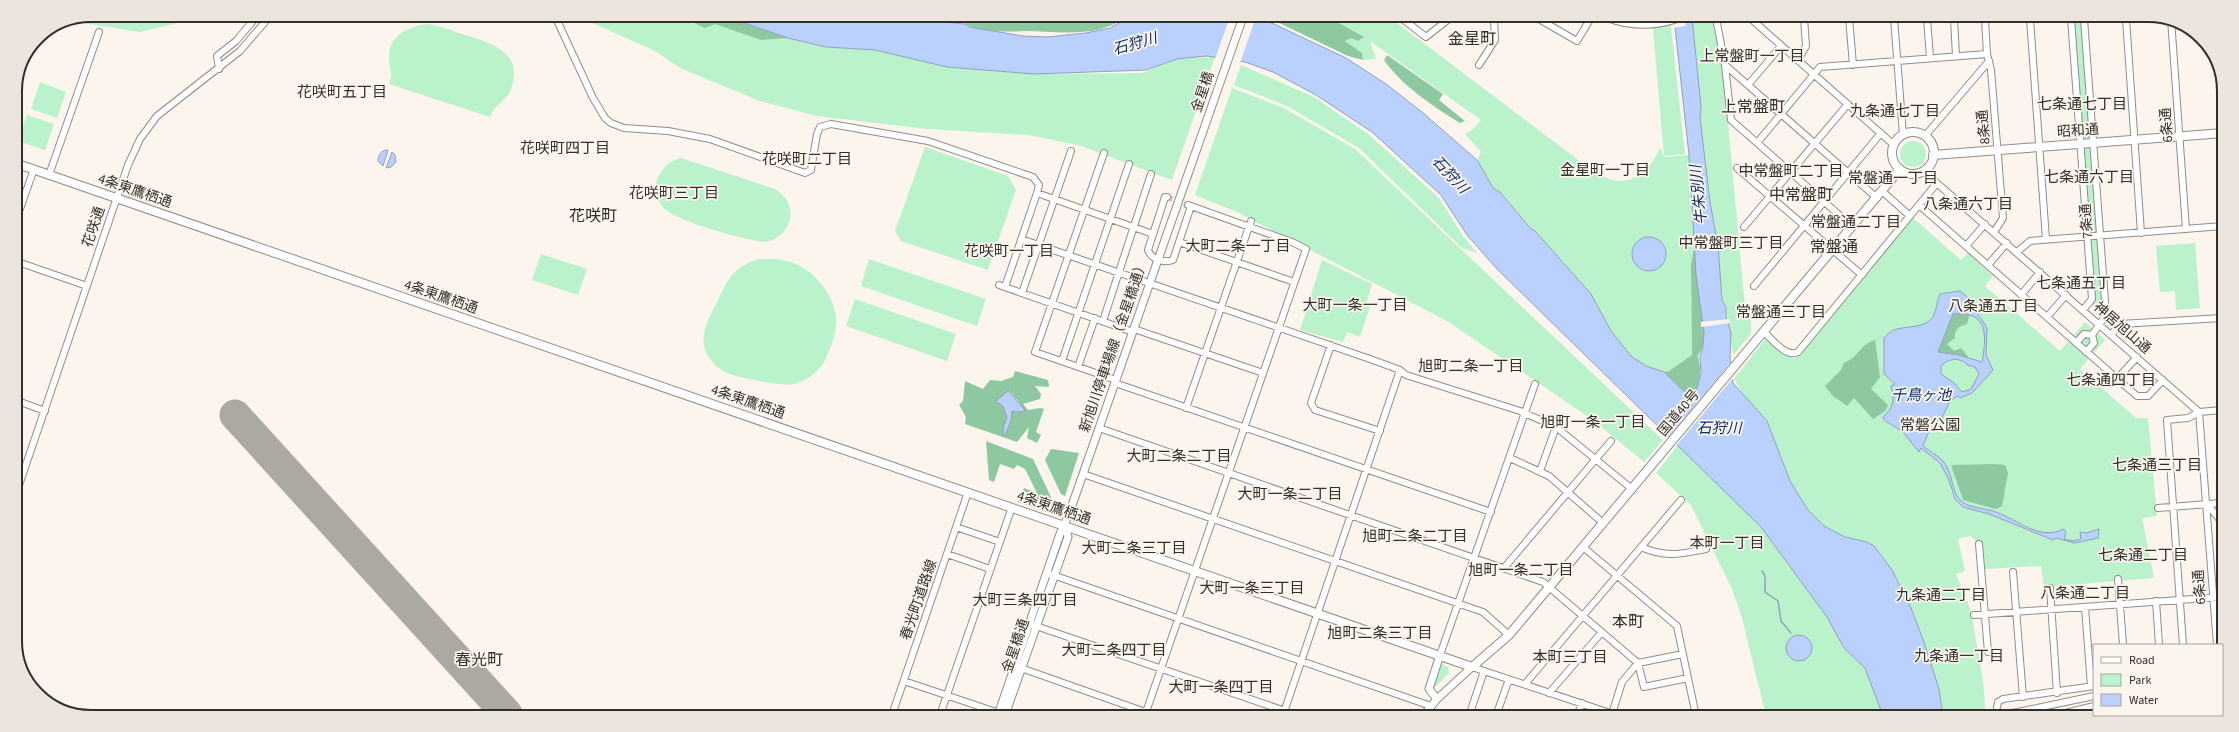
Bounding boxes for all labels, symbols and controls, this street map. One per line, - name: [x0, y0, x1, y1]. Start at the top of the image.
- water label: 石狩川: [1110, 27, 1161, 60]
- district label: 金星町: [1448, 28, 1496, 50]
- district label: 上常盤町一丁目: [1699, 46, 1805, 67]
- street label: 金星橋: [1187, 69, 1219, 115]
- district label: 花咲町五丁目: [297, 82, 387, 103]
- district label: 七条通七丁目: [2037, 94, 2127, 115]
- district label: 上常盤町: [1721, 96, 1785, 118]
- district label: 九条通七丁目: [1850, 101, 1940, 122]
- street label: 6条通: [2156, 107, 2178, 143]
- street label: 8条通: [1973, 109, 1995, 145]
- street label: 昭和通: [2056, 120, 2100, 142]
- district label: 花咲町四丁目: [520, 138, 610, 159]
- district label: 花咲町二丁目: [762, 149, 852, 170]
- water label: 石狩川: [1427, 151, 1474, 200]
- district label: 金星町一丁目: [1560, 160, 1650, 181]
- district label: 中常盤町二丁目: [1738, 161, 1844, 182]
- water label: 牛朱別川: [1685, 162, 1713, 226]
- district label: 七条通六丁目: [2044, 167, 2134, 188]
- district label: 常盤通一丁目: [1848, 168, 1938, 189]
- street label: 4条東鷹栖通: [95, 169, 175, 213]
- district label: 花咲町三丁目: [629, 183, 719, 204]
- district label: 中常盤町: [1769, 184, 1833, 206]
- district label: 八条通六丁目: [1923, 194, 2013, 215]
- street label: 7条通: [2076, 203, 2098, 239]
- street label: 花咲通: [78, 204, 110, 250]
- district label: 花咲町: [569, 205, 617, 227]
- district label: 常盤通二丁目: [1811, 212, 1901, 233]
- district label: 中常盤町三丁目: [1678, 233, 1784, 254]
- district label: 大町二条一丁目: [1185, 236, 1291, 257]
- district label: 常盤通: [1810, 236, 1858, 258]
- district label: 花咲町一丁目: [964, 241, 1054, 262]
- street label: 新旭川停車場線（金星橋通）: [1075, 257, 1153, 435]
- district label: 七条通五丁目: [2036, 273, 2126, 294]
- street label: 4条東鷹栖通: [401, 275, 481, 319]
- district label: 大町一条一丁目: [1302, 295, 1408, 316]
- district label: 八条通五丁目: [1948, 296, 2038, 317]
- street label: 神居旭山通: [2089, 297, 2155, 359]
- district label: 常盤通三丁目: [1736, 302, 1826, 323]
- district label: 旭町二条一丁目: [1418, 356, 1524, 377]
- district label: 七条通四丁目: [2066, 370, 2156, 391]
- street label: 4条東鷹栖通: [708, 380, 788, 424]
- street label: 国道40号: [1653, 385, 1705, 441]
- water label: 千鳥ヶ池: [1891, 385, 1953, 406]
- district label: 旭町一条一丁目: [1540, 412, 1646, 433]
- district label: 常磐公園: [1900, 415, 1960, 436]
- water label: 石狩川: [1696, 418, 1743, 439]
- district label: 大町二条二丁目: [1126, 446, 1232, 467]
- district label: 七条通三丁目: [2112, 455, 2202, 476]
- district label: 大町一条二丁目: [1237, 484, 1343, 505]
- street label: 4条東鷹栖通: [1014, 486, 1094, 530]
- district label: 旭町二条二丁目: [1362, 526, 1468, 547]
- district label: 本町一丁目: [1689, 533, 1765, 554]
- district label: 大町二条三丁目: [1081, 538, 1187, 559]
- district label: 七条通二丁目: [2098, 545, 2188, 566]
- street label: 春光町道路線: [896, 557, 942, 643]
- district label: 旭町一条二丁目: [1468, 560, 1574, 581]
- street label: 6条通: [2189, 569, 2211, 605]
- district label: 大町一条三丁目: [1199, 578, 1305, 599]
- district label: 八条通二丁目: [2040, 583, 2130, 604]
- district label: 九条通二丁目: [1896, 585, 1986, 606]
- district label: 大町三条四丁目: [972, 590, 1078, 611]
- district label: 本町: [1612, 611, 1644, 633]
- street label: 金星橋通: [997, 616, 1035, 676]
- district label: 旭町二条三丁目: [1327, 623, 1433, 644]
- district label: 大町二条四丁目: [1061, 640, 1167, 661]
- legend: [2093, 644, 2223, 716]
- district label: 九条通一丁目: [1914, 646, 2004, 667]
- district label: 本町三丁目: [1532, 647, 1608, 668]
- district label: 春光町: [455, 649, 503, 671]
- text: Road: [2129, 652, 2155, 669]
- text: Park: [2129, 672, 2151, 689]
- district label: 大町一条四丁目: [1168, 677, 1274, 698]
- text: Water: [2129, 692, 2159, 709]

